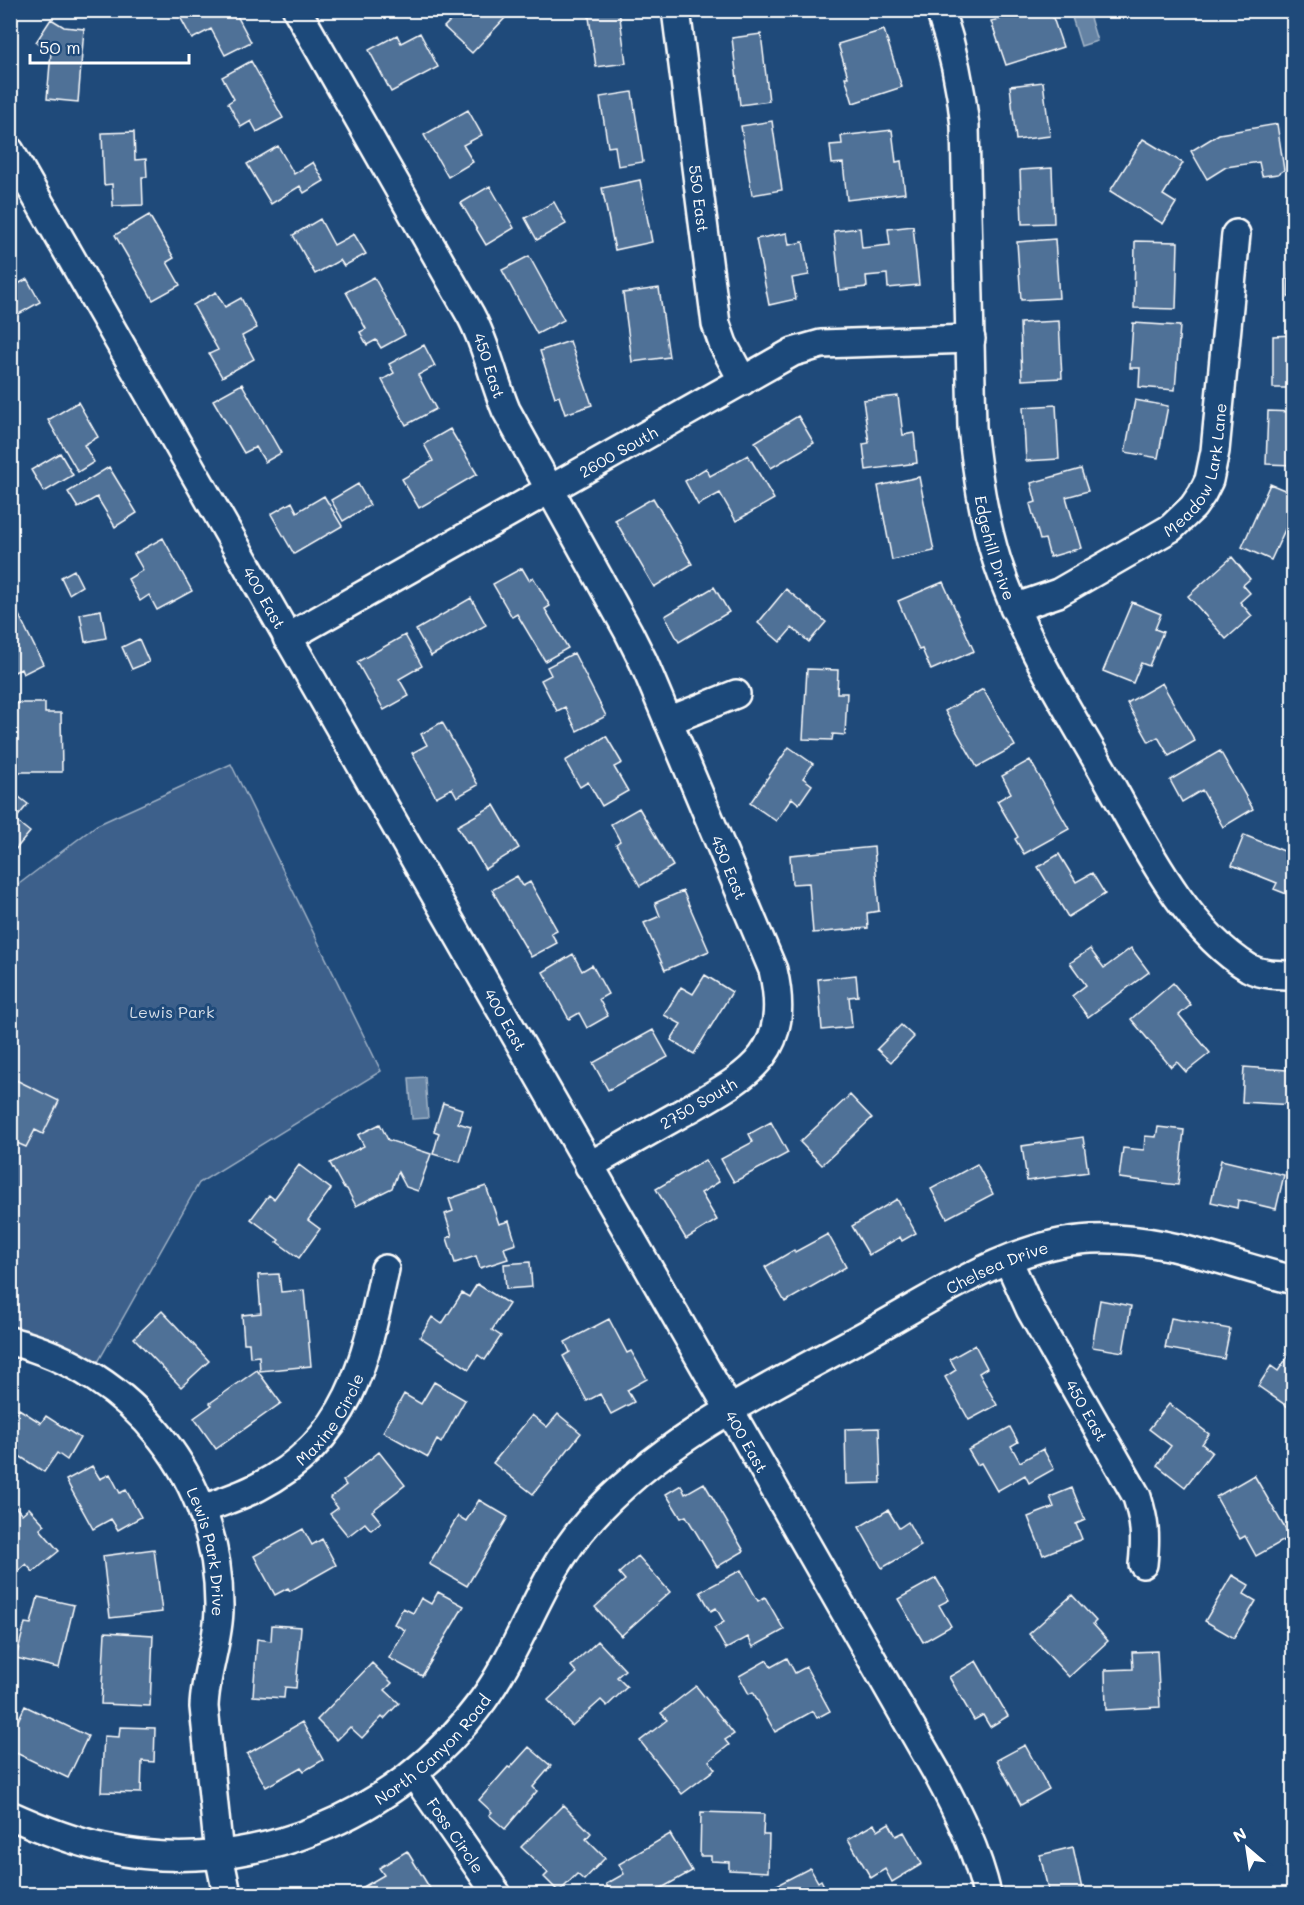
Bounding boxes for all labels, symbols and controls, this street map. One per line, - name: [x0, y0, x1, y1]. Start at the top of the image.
- scale bar: [30, 27, 189, 65]
- text: 50 m: [39, 35, 81, 59]
- street label: 550 East: [685, 164, 715, 233]
- street label: 450 East: [469, 329, 511, 401]
- street label: Meadow Lark Lane: [1159, 402, 1230, 541]
- street label: 2600 South: [575, 421, 661, 482]
- street label: Edgehill Drive: [971, 494, 1021, 603]
- street label: 400 East: [239, 562, 291, 632]
- street label: 450 East: [707, 832, 753, 902]
- street label: 400 East: [480, 984, 532, 1054]
- park label: Lewis Park: [130, 1001, 214, 1022]
- street label: 2750 South: [656, 1073, 740, 1133]
- street label: Chelsea Drive: [942, 1236, 1050, 1298]
- street label: Maxine Circle: [290, 1370, 367, 1469]
- street label: 450 East: [1062, 1375, 1113, 1445]
- street label: 400 East: [721, 1406, 773, 1476]
- street label: Lewis Park Drive: [183, 1483, 230, 1617]
- street label: North Canyon Road: [370, 1690, 495, 1809]
- street label: Foss Circle: [423, 1793, 489, 1877]
- north arrow: [1217, 1818, 1277, 1878]
- text: N: [1229, 1822, 1250, 1847]

